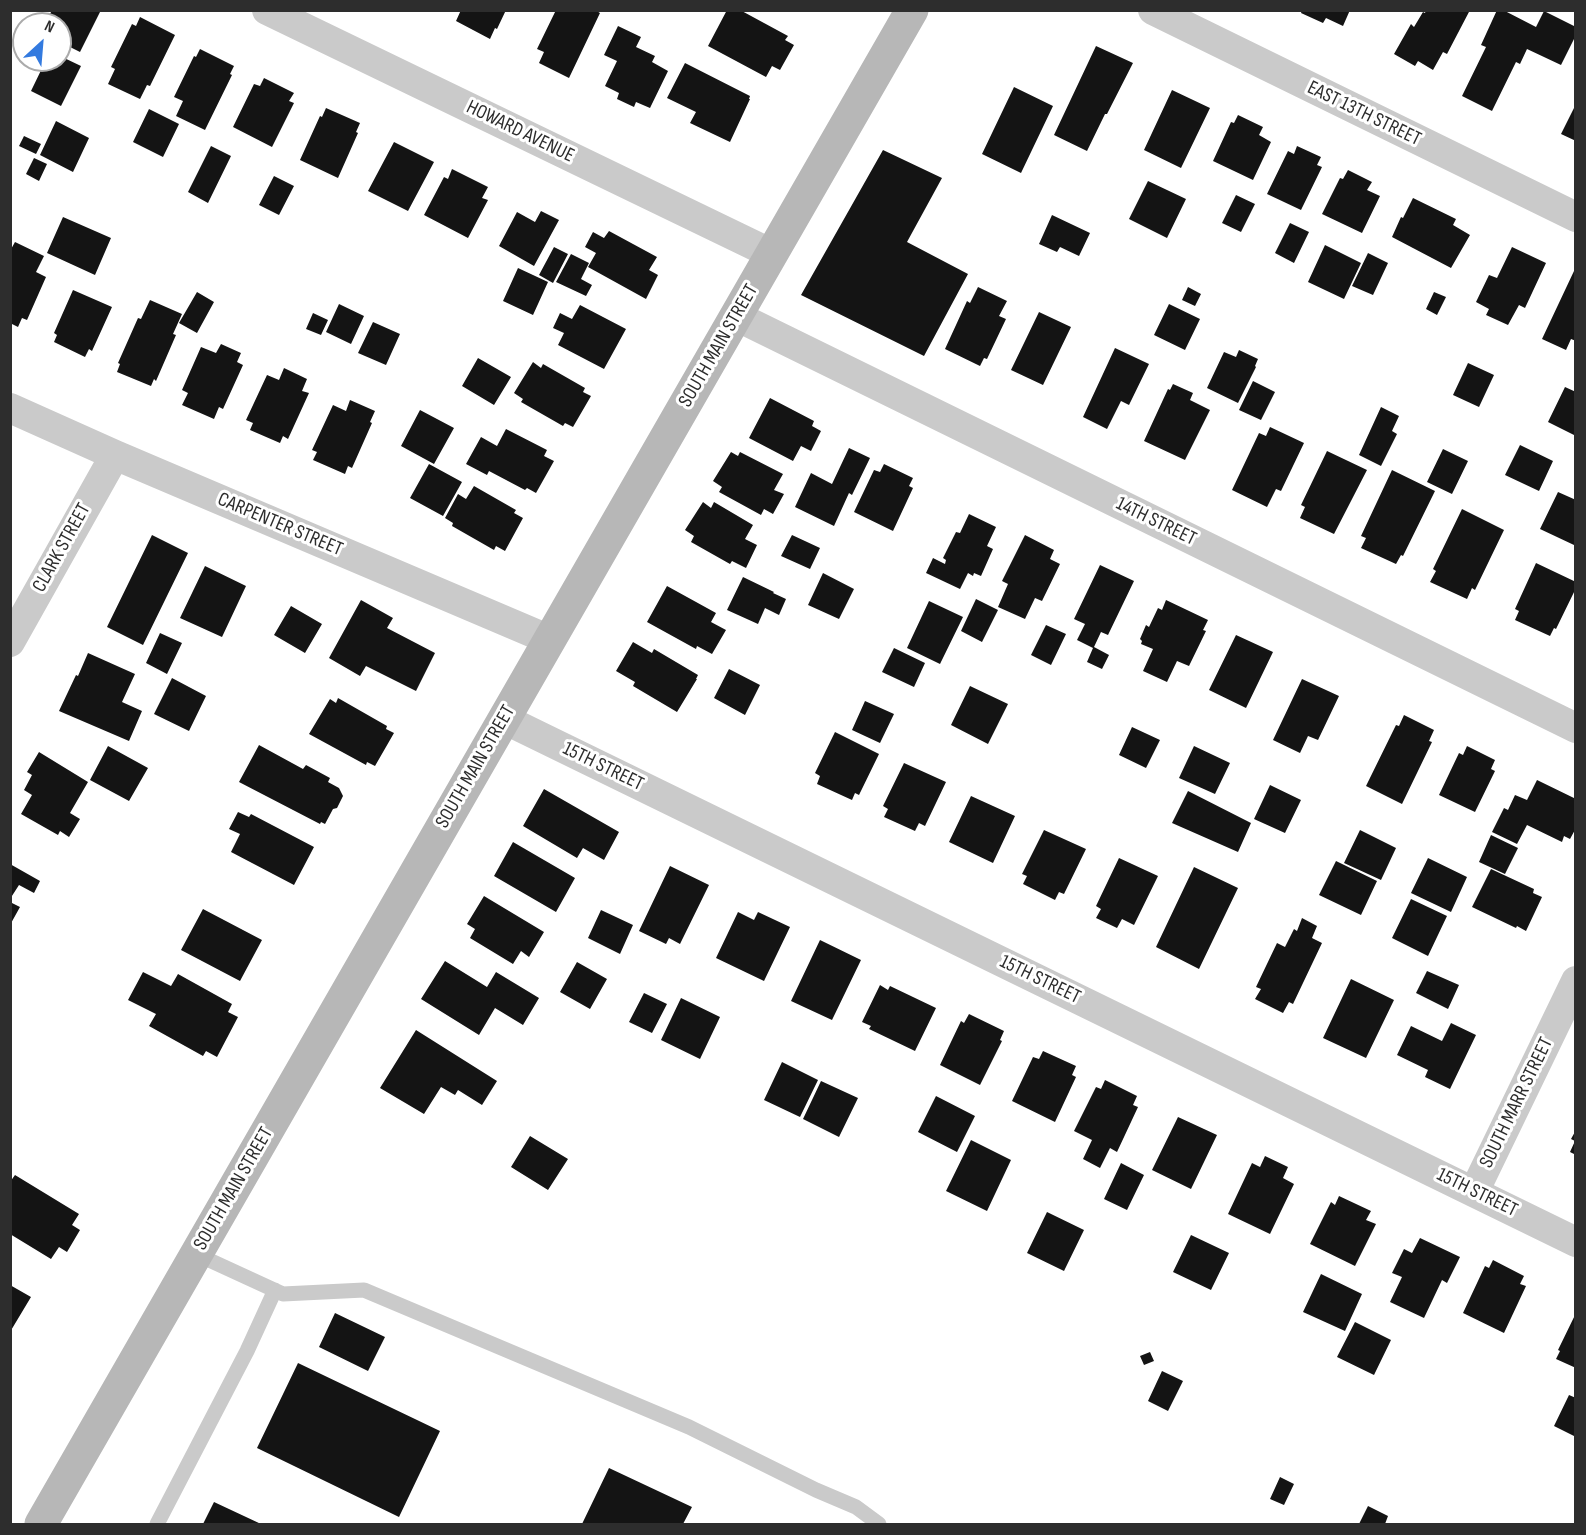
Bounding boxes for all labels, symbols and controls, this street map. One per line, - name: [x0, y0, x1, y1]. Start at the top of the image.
- north arrow: [12, 12, 72, 72]
- text: N: [41, 17, 57, 38]
- street label: EAST 13TH STREET: [1303, 76, 1425, 152]
- street label: HOWARD AVENUE: [462, 96, 578, 168]
- street label: SOUTH MAIN STREET: [674, 280, 764, 412]
- street label: CARPENTER STREET: [214, 488, 346, 562]
- street label: 14TH STREET: [1112, 492, 1200, 552]
- street label: CLARK STREET: [28, 499, 96, 597]
- street label: SOUTH MAIN STREET: [431, 701, 521, 833]
- street label: 15TH STREET: [559, 737, 647, 797]
- street label: 15TH STREET: [996, 950, 1084, 1010]
- street label: SOUTH MARR STREET: [1475, 1034, 1559, 1172]
- street label: SOUTH MAIN STREET: [189, 1123, 279, 1255]
- street label: 15TH STREET: [1433, 1163, 1521, 1223]

